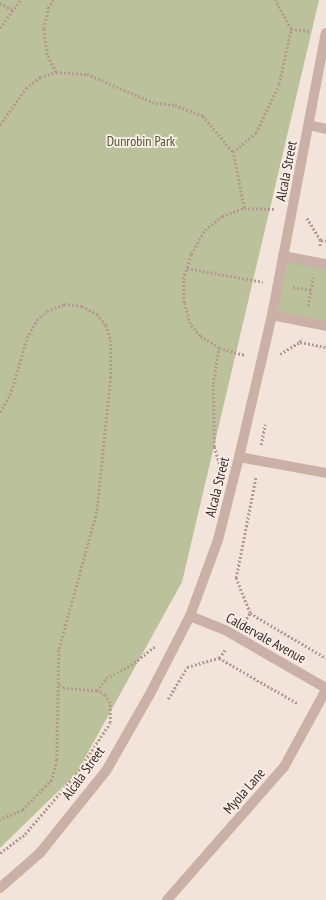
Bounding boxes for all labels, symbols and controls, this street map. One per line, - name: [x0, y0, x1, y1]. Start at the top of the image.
- park label: Dunrobin Park: [107, 133, 175, 149]
- street label: Alcala Street: [272, 139, 300, 203]
- street label: Alcala Street: [201, 455, 233, 519]
- street label: Caldervale Avenue: [223, 609, 309, 667]
- street label: Alcala Street: [58, 743, 108, 803]
- street label: Myola Lane: [220, 765, 268, 817]

